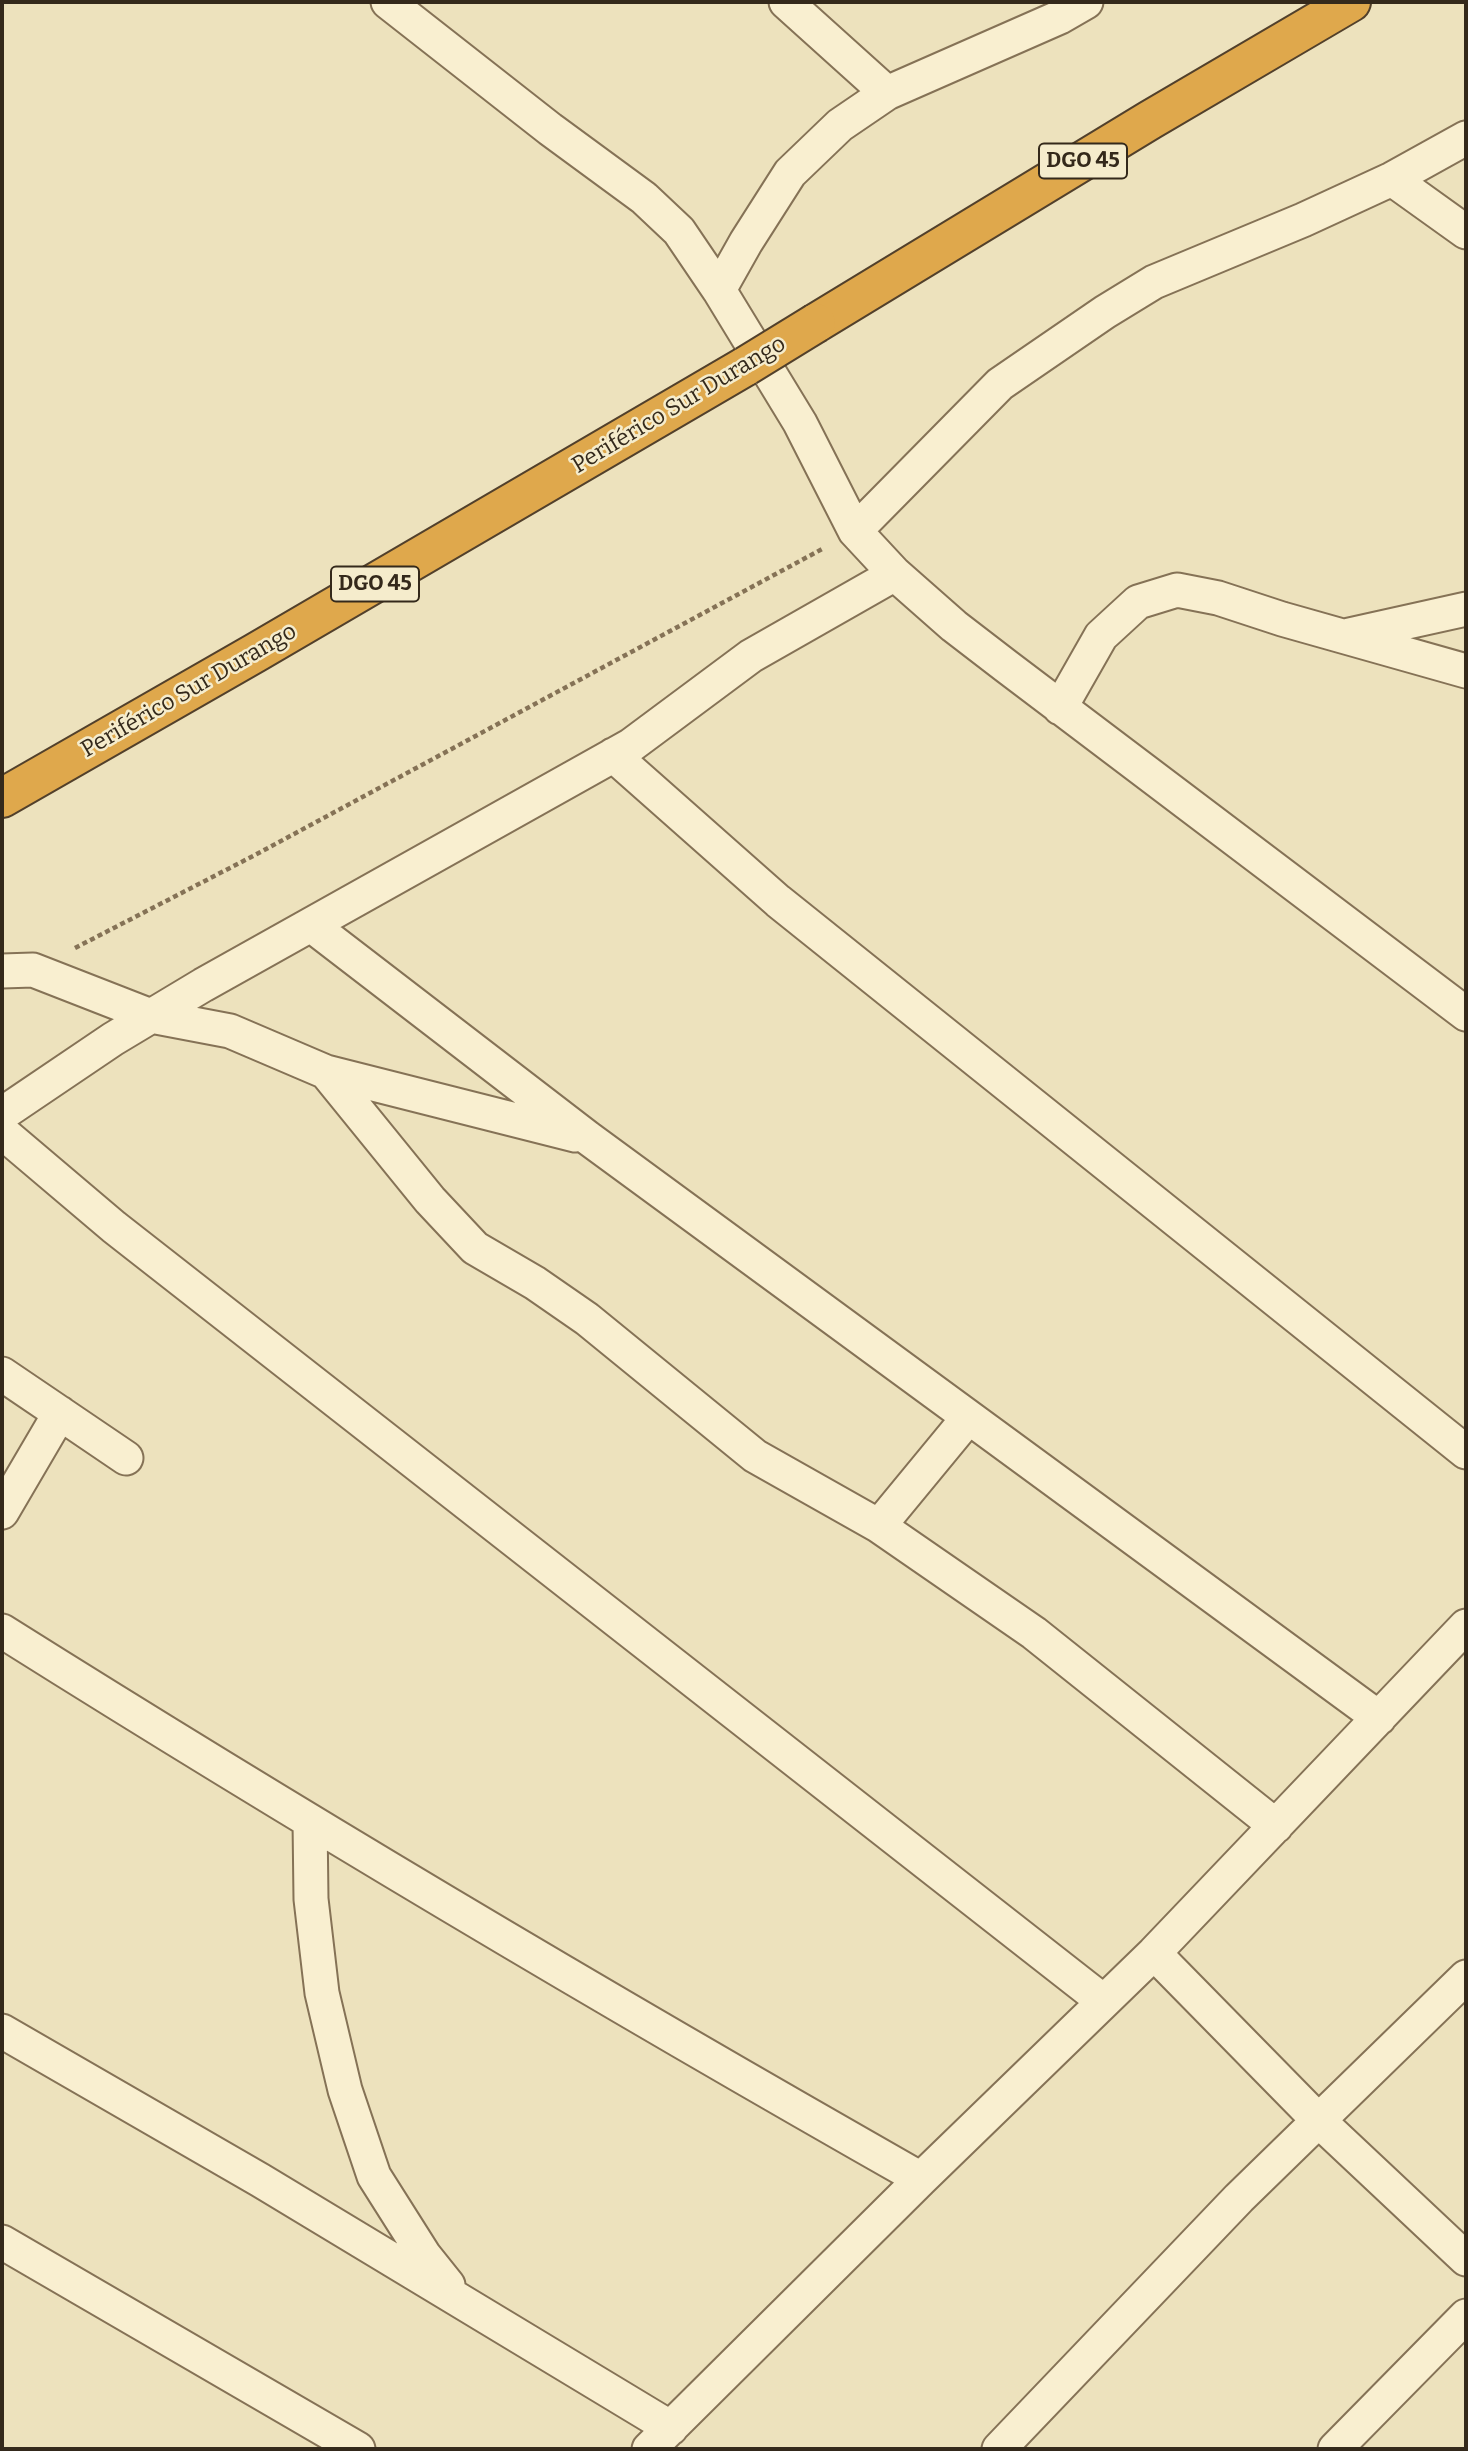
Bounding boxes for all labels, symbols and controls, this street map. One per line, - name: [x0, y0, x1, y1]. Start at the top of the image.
- road number: DGO 45: [1039, 144, 1127, 178]
- street label: Periférico Sur Durango: [567, 330, 791, 480]
- road number: DGO 45: [331, 566, 419, 602]
- street label: Periférico Sur Durango: [76, 618, 302, 764]

